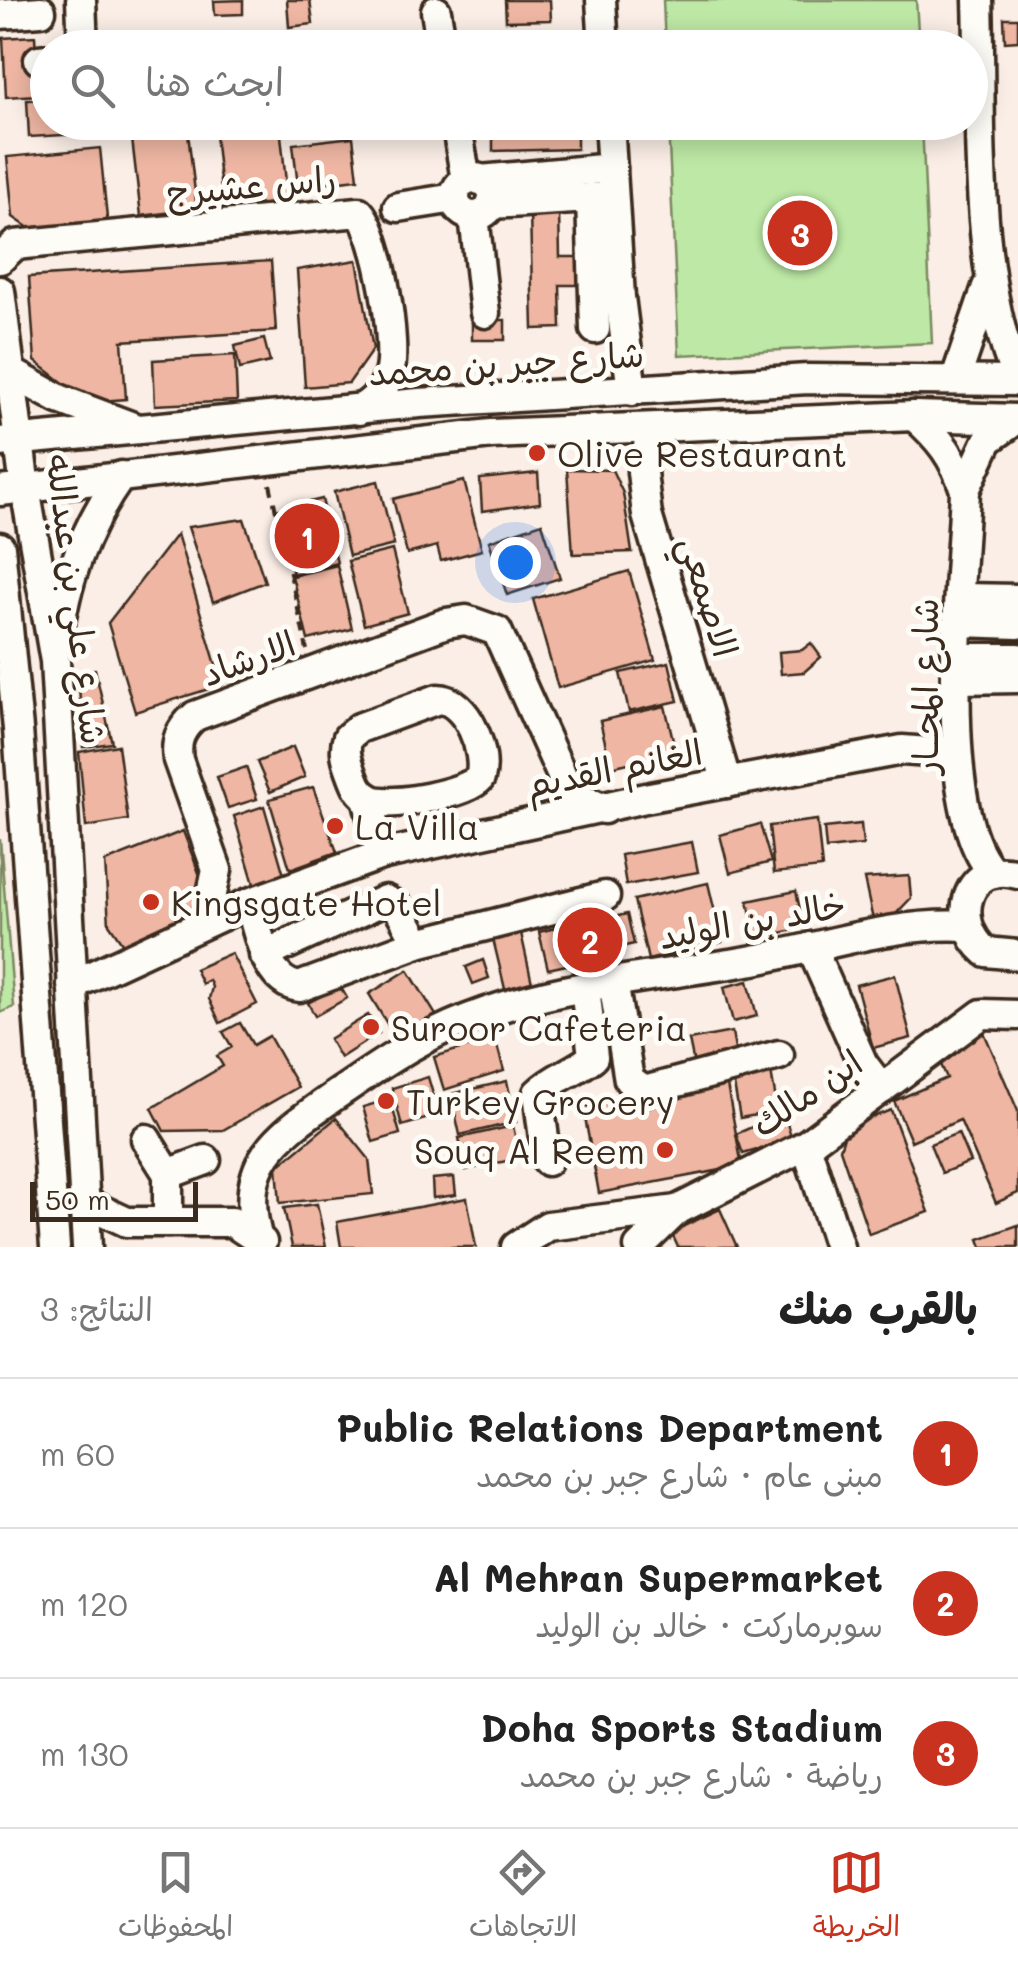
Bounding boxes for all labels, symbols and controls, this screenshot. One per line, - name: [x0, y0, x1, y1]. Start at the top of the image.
- search box: [30, 30, 988, 140]
- text: ابحث هنا: [145, 56, 284, 106]
- icon: search: [65, 58, 120, 113]
- street label: راس عشيرج: [164, 154, 338, 217]
- pin: 3: [768, 196, 832, 270]
- street label: شارع جبر بن محمد: [367, 329, 646, 399]
- place label: Olive Restaurant: [557, 430, 847, 476]
- marker: Olive Restaurant: [526, 442, 548, 464]
- street label: شارع علي بن عبدالله: [27, 451, 119, 748]
- pin: 1: [274, 498, 340, 574]
- street label: الاصمعي: [660, 530, 750, 665]
- your location: [490, 537, 541, 588]
- street label: شارع المحــار: [901, 598, 951, 777]
- street label: الارشاد: [195, 619, 301, 695]
- street label: الغانم القديم: [522, 727, 707, 812]
- place label: La Villa: [355, 803, 479, 849]
- marker: La Villa: [324, 815, 346, 837]
- place label: Kingsgate Hotel: [171, 879, 442, 925]
- street label: خالد بن الوليد: [655, 880, 849, 960]
- marker: Kingsgate Hotel: [140, 891, 162, 913]
- pin: 2: [558, 902, 622, 978]
- place label: Suroor Cafeteria: [391, 1004, 687, 1050]
- marker: Suroor Cafeteria: [360, 1016, 382, 1038]
- street label: ابن مالك: [742, 1038, 870, 1146]
- place label: Turkey Grocery: [406, 1078, 674, 1124]
- marker: Turkey Grocery: [375, 1090, 397, 1112]
- place label: Souq Al Reem: [414, 1127, 645, 1173]
- marker: Souq Al Reem: [654, 1139, 676, 1161]
- scale bar: [30, 1177, 198, 1222]
- text: 50 m: [45, 1181, 110, 1217]
- text: بالقرب منك: [779, 1280, 978, 1335]
- text: النتائج: 3: [40, 1287, 153, 1329]
- text: Public Relations Department: [336, 1402, 883, 1452]
- text: 60 m: [40, 1432, 115, 1474]
- text: 1: [938, 1432, 953, 1474]
- text: مبنى عام · شارع جبر بن محمد: [476, 1453, 883, 1495]
- text: Al Mehran Supermarket: [433, 1552, 883, 1602]
- text: 120 m: [40, 1582, 128, 1624]
- text: 2: [937, 1582, 954, 1624]
- text: سوبرماركت · خالد بن الوليد: [535, 1603, 883, 1645]
- text: Doha Sports Stadium: [480, 1702, 883, 1752]
- text: 130 m: [40, 1732, 129, 1774]
- text: 3: [936, 1732, 955, 1774]
- text: رياضة · شارع جبر بن محمد: [519, 1753, 883, 1795]
- tab: المحفوظات: [118, 1845, 233, 1951]
- tab: الاتجاهات: [469, 1845, 577, 1951]
- tab: الخريطة: [813, 1845, 900, 1951]

